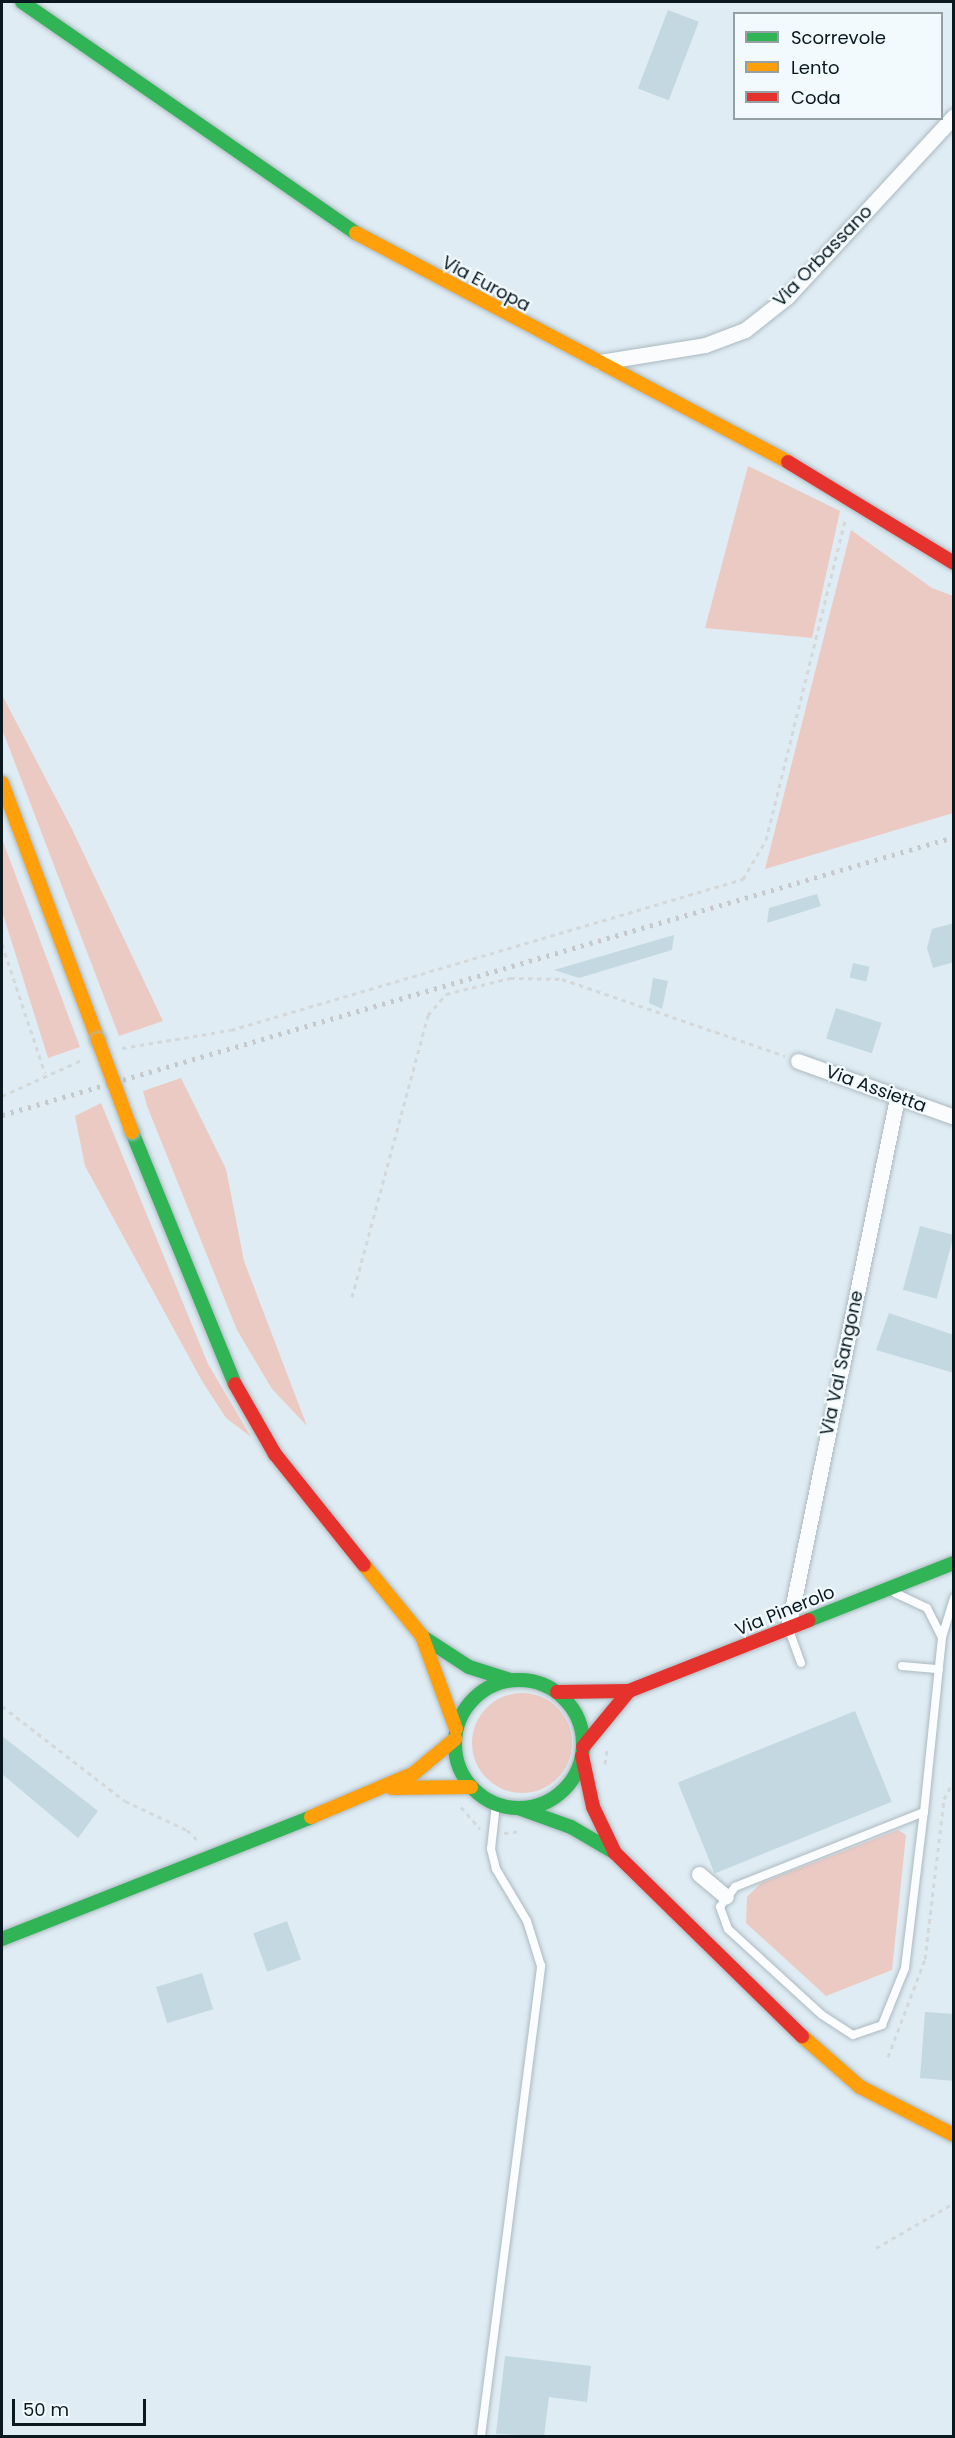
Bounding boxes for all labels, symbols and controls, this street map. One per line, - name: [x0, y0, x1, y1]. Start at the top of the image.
- legend: [733, 12, 943, 120]
- text: Scorrevole: [791, 25, 886, 50]
- text: Lento: [791, 55, 840, 80]
- text: Coda: [791, 85, 841, 110]
- street label: Via Orbassano: [769, 201, 877, 311]
- street label: Via Europa: [438, 252, 534, 316]
- street label: Via Assietta: [823, 1061, 929, 1117]
- street label: Via Val Sangone: [816, 1288, 868, 1438]
- street label: Via Pinerolo: [732, 1581, 838, 1641]
- scale bar: [15, 2387, 148, 2425]
- text: 50 m: [23, 2397, 69, 2422]

